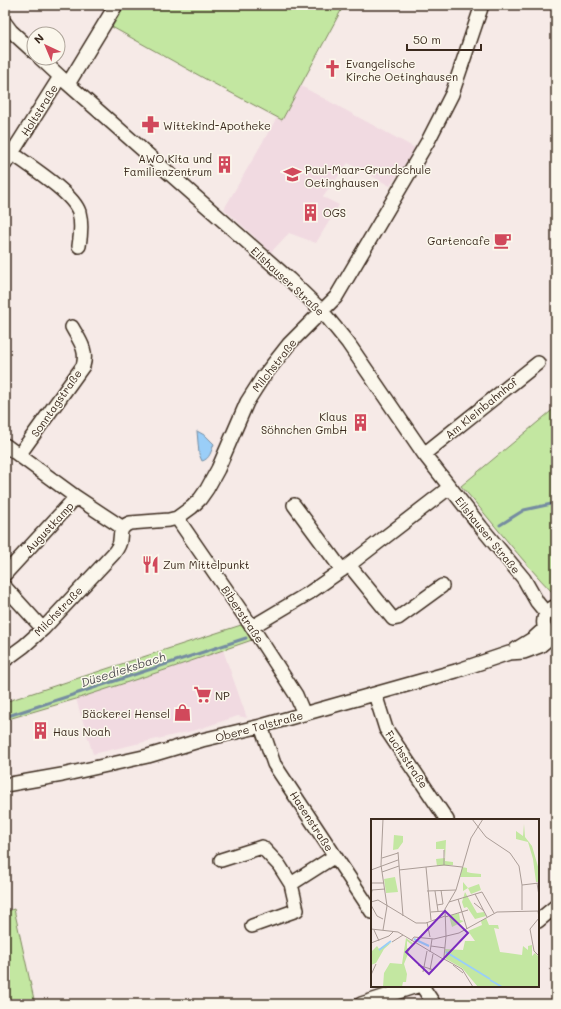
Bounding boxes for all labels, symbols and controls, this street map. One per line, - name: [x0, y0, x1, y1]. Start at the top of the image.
- north arrow: [26, 26, 66, 66]
- scale bar: [407, 26, 481, 52]
- text: N: [30, 30, 47, 47]
- text: 50 m: [413, 31, 441, 47]
- place label: Evangelische Kirche Oetinghausen: [346, 56, 458, 84]
- church icon: Evangelische Kirche Oetinghausen: [323, 59, 343, 79]
- street label: Holtstraße: [17, 81, 61, 139]
- pharmacy icon: Wittekind-Apotheke: [140, 115, 160, 135]
- place label: Wittekind-Apotheke: [163, 118, 271, 133]
- place label: AWO Kita und Familienzentrum: [124, 151, 212, 179]
- building icon: AWO Kita und Familienzentrum: [215, 154, 235, 174]
- place label: Paul-Maar-Grundschule Oetinghausen: [305, 162, 431, 190]
- school or university icon: Paul-Maar-Grundschule Oetinghausen: [282, 165, 302, 185]
- building icon: OGS: [300, 202, 320, 222]
- place label: OGS: [323, 205, 346, 220]
- cafe icon: Gartencafe: [493, 230, 513, 250]
- place label: Gartencafe: [427, 233, 490, 248]
- street label: Eilshauser Straße: [248, 243, 328, 319]
- street label: Milchstraße: [248, 335, 300, 395]
- street label: Sonntagstraße: [27, 366, 85, 440]
- street label: Am Kleinbahnhof: [442, 374, 521, 442]
- place label: Klaus Söhnchen GmbH: [261, 409, 347, 437]
- building icon: Klaus Söhnchen GmbH: [350, 412, 370, 432]
- street label: Eilshauser Straße: [452, 493, 524, 577]
- street label: Augustkamp: [22, 498, 77, 556]
- restaurant icon: Zum Mittelpunkt: [140, 554, 160, 574]
- place label: Zum Mittelpunkt: [163, 557, 250, 572]
- street label: Biberstraße: [218, 582, 268, 646]
- street label: Milchstraße: [30, 583, 86, 639]
- water label: Düsedieksbach: [79, 648, 167, 690]
- supermarket icon: NP: [192, 685, 212, 705]
- place label: NP: [215, 688, 230, 703]
- shop icon: Bäckerei Hensel: [173, 703, 193, 723]
- place label: Bäckerei Hensel: [82, 706, 170, 721]
- street label: Obere Talstraße: [213, 707, 305, 745]
- building icon: Haus Noah: [30, 721, 50, 741]
- place label: Haus Noah: [53, 724, 110, 739]
- street label: Fuchsstraße: [382, 727, 432, 791]
- street label: Hasenstraße: [287, 788, 337, 854]
- inset map: [371, 819, 539, 987]

